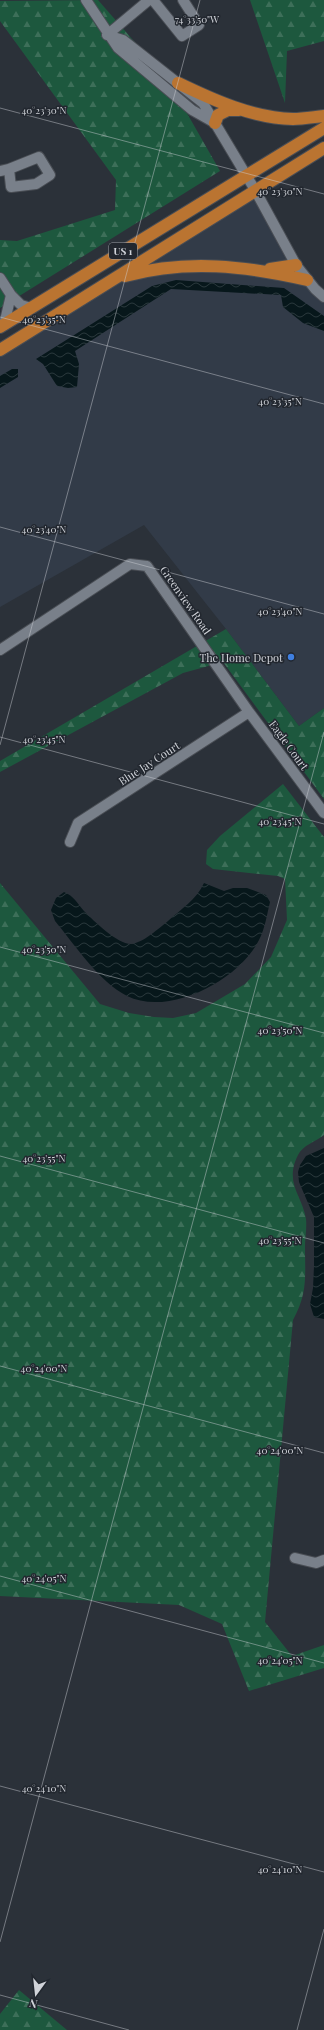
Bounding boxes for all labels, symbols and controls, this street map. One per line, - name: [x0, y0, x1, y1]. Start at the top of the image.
- text: 74°33'50"W: [175, 12, 220, 26]
- text: 40°23'30"N: [21, 103, 67, 117]
- text: 40°23'30"N: [257, 184, 303, 198]
- road number: US 1: [109, 243, 137, 259]
- text: 40°23'35"N: [22, 312, 66, 326]
- text: 40°23'35"N: [258, 394, 302, 408]
- text: 40°23'40"N: [22, 522, 66, 536]
- street label: Greenview Road: [157, 563, 215, 638]
- text: 40°23'40"N: [258, 604, 302, 618]
- place label: The Home Depot: [199, 650, 283, 665]
- marker: The Home Depot: [286, 652, 296, 662]
- street label: Eagle Court: [266, 717, 312, 773]
- text: 40°23'45"N: [22, 732, 66, 746]
- street label: Blue Jay Court: [116, 738, 183, 788]
- text: 40°23'45"N: [258, 814, 302, 828]
- text: 40°23'50"N: [22, 942, 66, 956]
- text: 40°23'50"N: [258, 1023, 302, 1037]
- text: 40°23'55"N: [22, 1151, 66, 1165]
- text: 40°23'55"N: [258, 1233, 302, 1247]
- text: 40°24'00"N: [21, 1361, 67, 1375]
- text: 40°24'00"N: [257, 1443, 303, 1457]
- text: 40°24'05"N: [21, 1571, 67, 1585]
- text: 40°24'05"N: [257, 1653, 303, 1667]
- text: 40°24'10"N: [22, 1781, 66, 1795]
- text: 40°24'10"N: [258, 1862, 302, 1876]
- north arrow: [16, 1974, 56, 2014]
- text: N: [27, 1996, 39, 2012]

